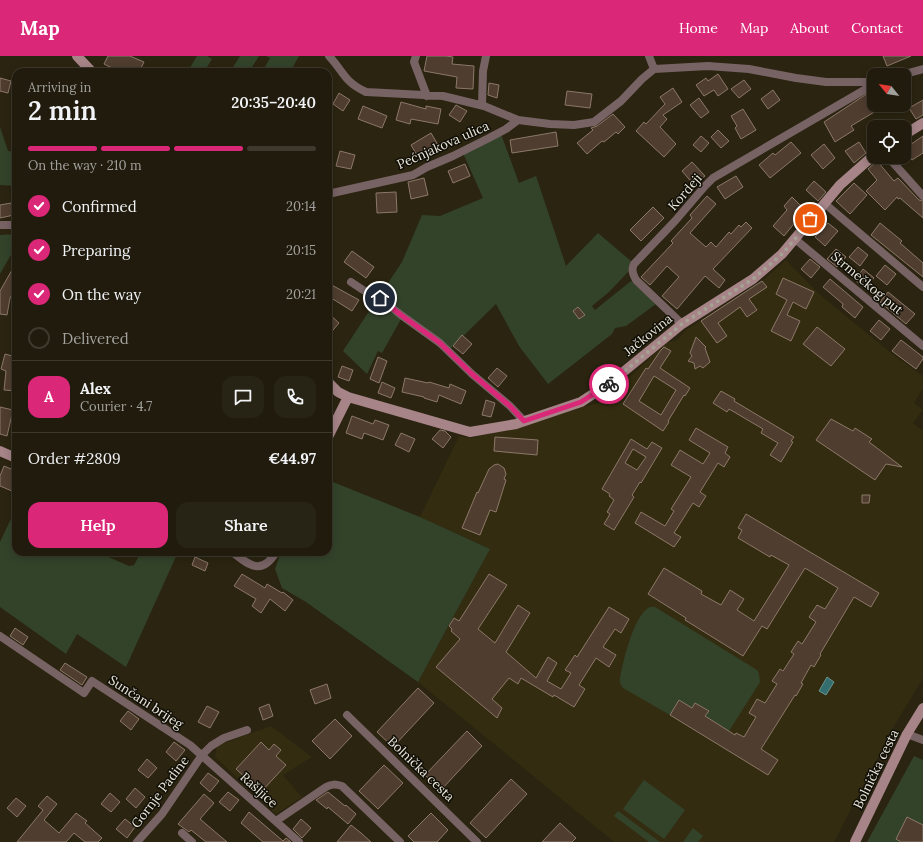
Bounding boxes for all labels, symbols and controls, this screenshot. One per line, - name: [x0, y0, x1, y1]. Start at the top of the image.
- text: Map: [20, 16, 60, 40]
- text: Home: [679, 19, 718, 37]
- text: Map: [740, 19, 768, 37]
- text: About: [790, 19, 829, 37]
- text: Contact: [851, 19, 903, 37]
- north arrow: [867, 68, 911, 112]
- map controls: [867, 68, 911, 164]
- text: Arriving in: [28, 79, 91, 96]
- text: 20:35–20:40: [231, 93, 316, 112]
- text: 2 min: [28, 94, 97, 127]
- street label: Pećnjakova ulica: [394, 117, 492, 173]
- button: locate: [867, 120, 911, 164]
- text: On the way · 210 m: [28, 157, 142, 174]
- street label: Kordeji: [664, 170, 706, 214]
- icon: check: [28, 195, 50, 217]
- text: Confirmed: [62, 197, 137, 216]
- text: 20:14: [286, 198, 316, 215]
- pin: [793, 202, 827, 236]
- icon: bag: [799, 208, 821, 230]
- icon: check: [28, 239, 50, 261]
- text: Preparing: [62, 241, 130, 260]
- text: 20:15: [286, 242, 316, 259]
- street label: Strmečkog put: [827, 248, 907, 318]
- pin: [363, 281, 397, 315]
- icon: check: [28, 283, 50, 305]
- text: On the way: [62, 285, 141, 304]
- text: 20:21: [286, 286, 316, 303]
- icon: home: [369, 287, 391, 309]
- street label: Jačkovina: [620, 310, 676, 360]
- text: Delivered: [62, 329, 129, 348]
- courier: [589, 364, 629, 404]
- icon: bike: [598, 373, 620, 395]
- button: chat: [222, 376, 264, 418]
- button: phone: [274, 376, 316, 418]
- text: Alex: [80, 379, 111, 398]
- text: A: [44, 387, 54, 406]
- text: Courier · 4.7: [80, 398, 152, 415]
- text: Order #2809: [28, 449, 121, 468]
- text: €44.97: [268, 449, 316, 468]
- button: Help: [28, 502, 168, 548]
- button: Share: [176, 502, 316, 548]
- street label: Sunčani brijeg: [105, 671, 187, 733]
- street label: Bolnička cesta: [849, 726, 903, 812]
- street label: Bolnička cesta: [384, 733, 458, 805]
- street label: Gornje Padine: [127, 753, 193, 831]
- street label: Rašljice: [236, 769, 282, 811]

